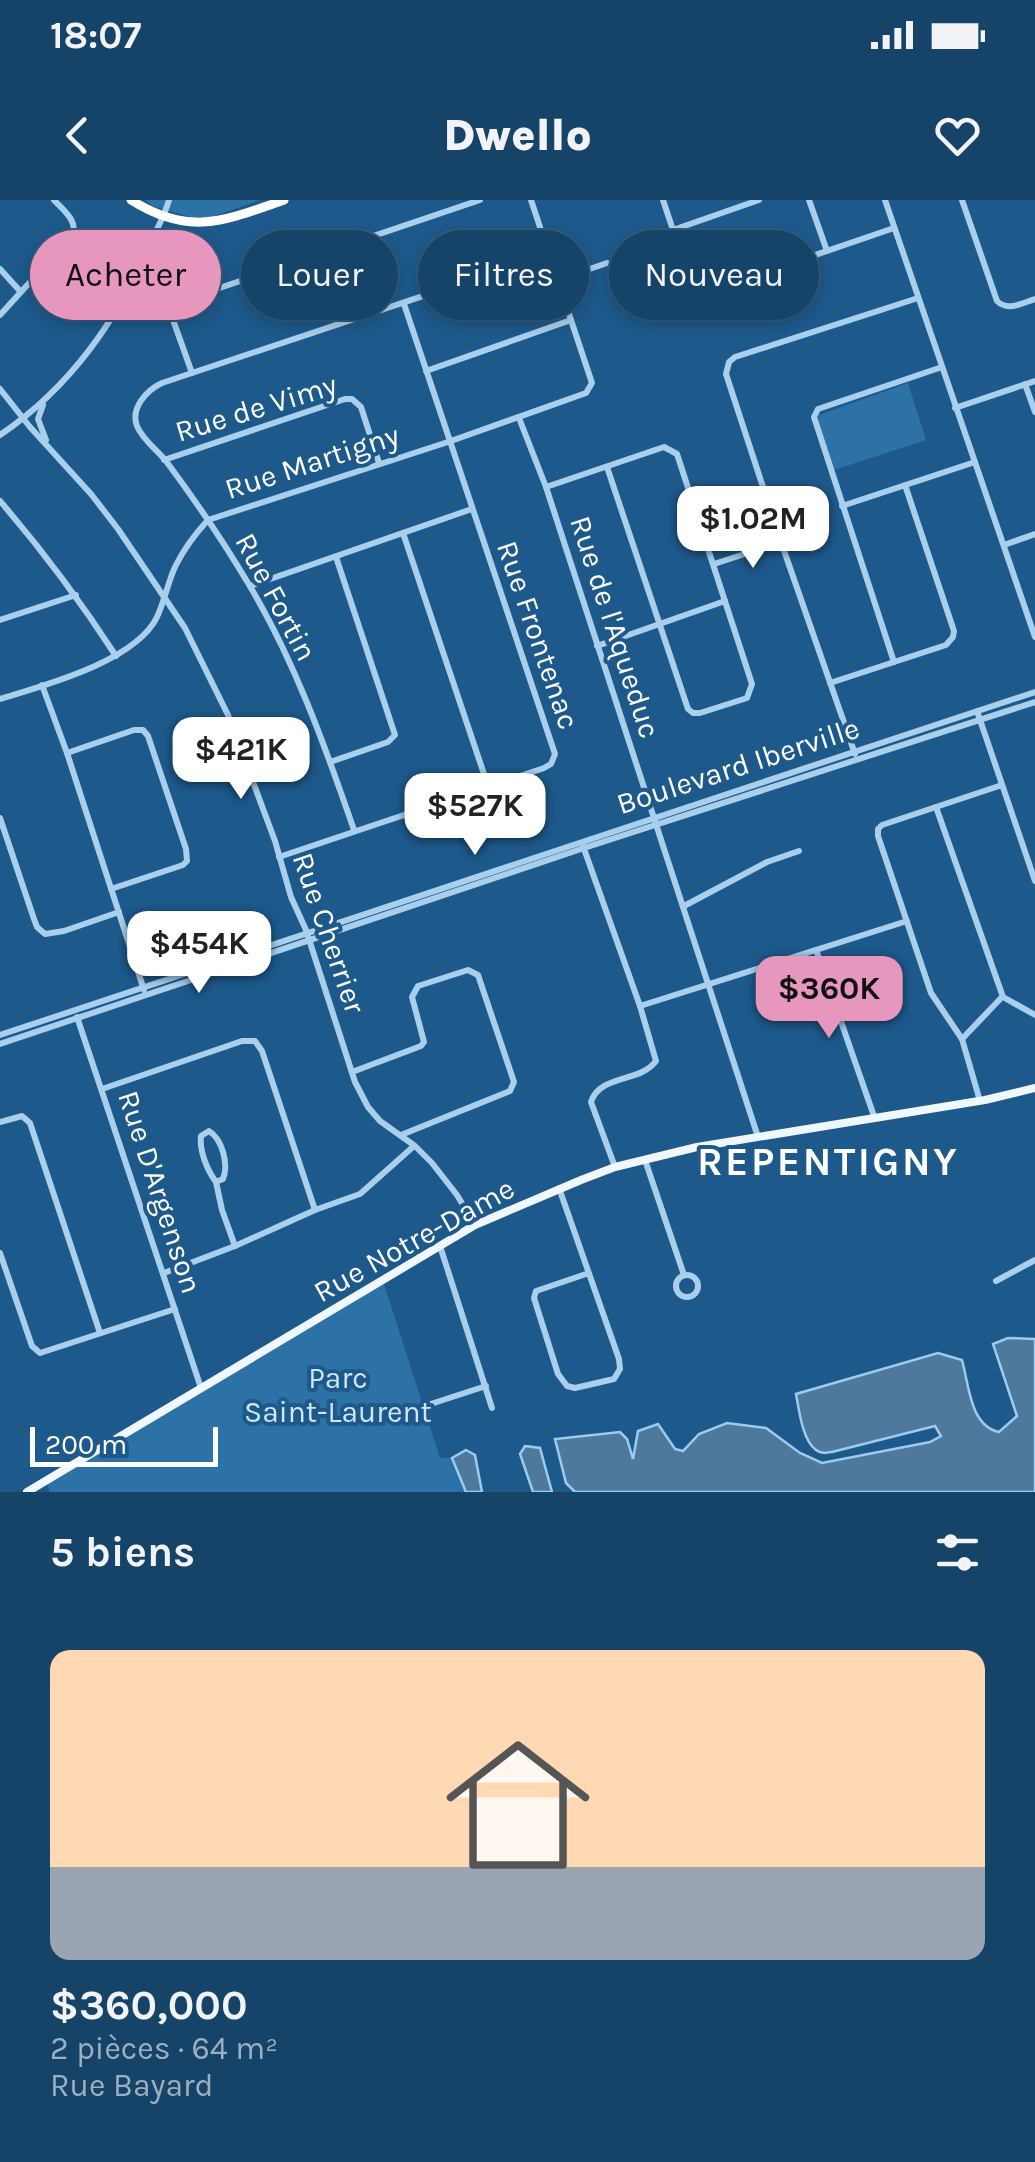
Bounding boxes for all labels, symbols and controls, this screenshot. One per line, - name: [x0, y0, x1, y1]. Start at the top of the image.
- text: 18:07: [50, 13, 141, 58]
- icon: back: [50, 108, 105, 163]
- icon: heart: [930, 108, 985, 163]
- text: Dwello: [443, 109, 592, 161]
- chip: Acheter: [30, 230, 221, 320]
- chip: Louer: [241, 230, 398, 320]
- chip: Filtres: [418, 230, 589, 320]
- chip: Nouveau: [609, 230, 819, 320]
- street label: Rue de Vimy: [171, 366, 341, 450]
- street label: Rue Martigny: [220, 417, 404, 507]
- pin: $1.02M: [672, 486, 834, 571]
- text: $1.02M: [699, 500, 807, 537]
- street label: Rue de l'Aqueduc: [562, 511, 668, 743]
- street label: Rue Fortin: [227, 527, 325, 667]
- street label: Rue Frontenac: [489, 536, 587, 734]
- street label: Boulevard Iberville: [612, 710, 864, 822]
- pin: $421K: [171, 717, 311, 802]
- text: $421K: [195, 731, 287, 768]
- pin: $527K: [405, 773, 545, 858]
- text: $527K: [427, 787, 523, 824]
- street label: Rue Cherrier: [285, 848, 373, 1018]
- pin: $454K: [129, 911, 269, 996]
- text: $454K: [149, 925, 249, 962]
- pin: $360K: [759, 956, 899, 1041]
- text: $360K: [778, 970, 880, 1007]
- street label: Rue D'Argenson: [110, 1086, 210, 1298]
- district label: REPENTIGNY: [697, 1138, 959, 1185]
- street label: Rue Notre-Dame: [307, 1170, 521, 1310]
- park label: Parc Saint-Laurent: [244, 1360, 432, 1430]
- scale bar: [30, 1422, 218, 1466]
- text: 200 m: [45, 1428, 127, 1461]
- icon: filters: [930, 1525, 985, 1580]
- text: 5 biens: [50, 1527, 195, 1577]
- icon: home: [428, 1715, 608, 1895]
- text: $360,000: [50, 1980, 247, 2030]
- text: 2 pièces · 64 m²: [50, 2030, 278, 2067]
- text: Rue Bayard: [50, 2067, 214, 2104]

